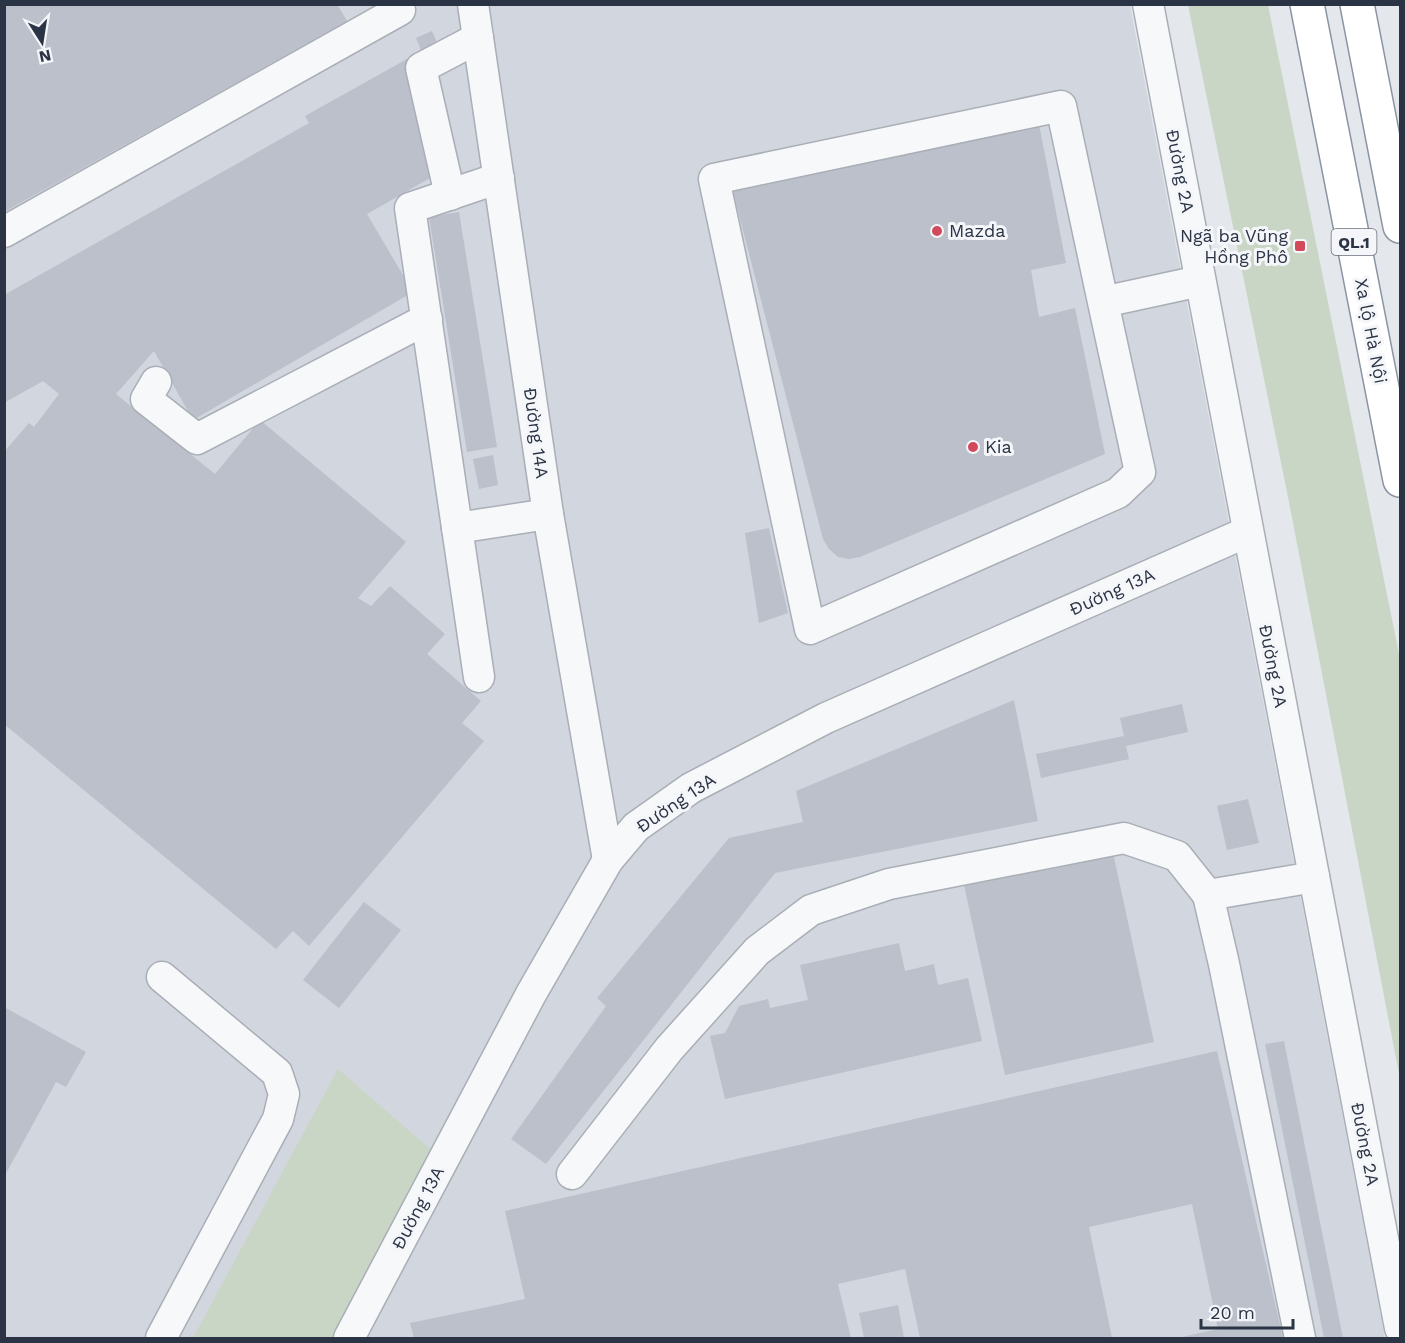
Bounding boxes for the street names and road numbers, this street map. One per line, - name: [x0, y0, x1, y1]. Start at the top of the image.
- street label: Đường 2A: [1162, 127, 1199, 214]
- road number: QL.1: [1332, 229, 1376, 255]
- street label: Xa lộ Hà Nội: [1351, 277, 1392, 385]
- street label: Đường 14A: [520, 386, 553, 480]
- street label: Đường 13A: [1066, 563, 1158, 620]
- street label: Đường 2A: [1255, 622, 1292, 709]
- street label: Đường 13A: [632, 768, 719, 837]
- street label: Đường 2A: [1347, 1100, 1384, 1187]
- street label: Đường 13A: [387, 1163, 448, 1253]

